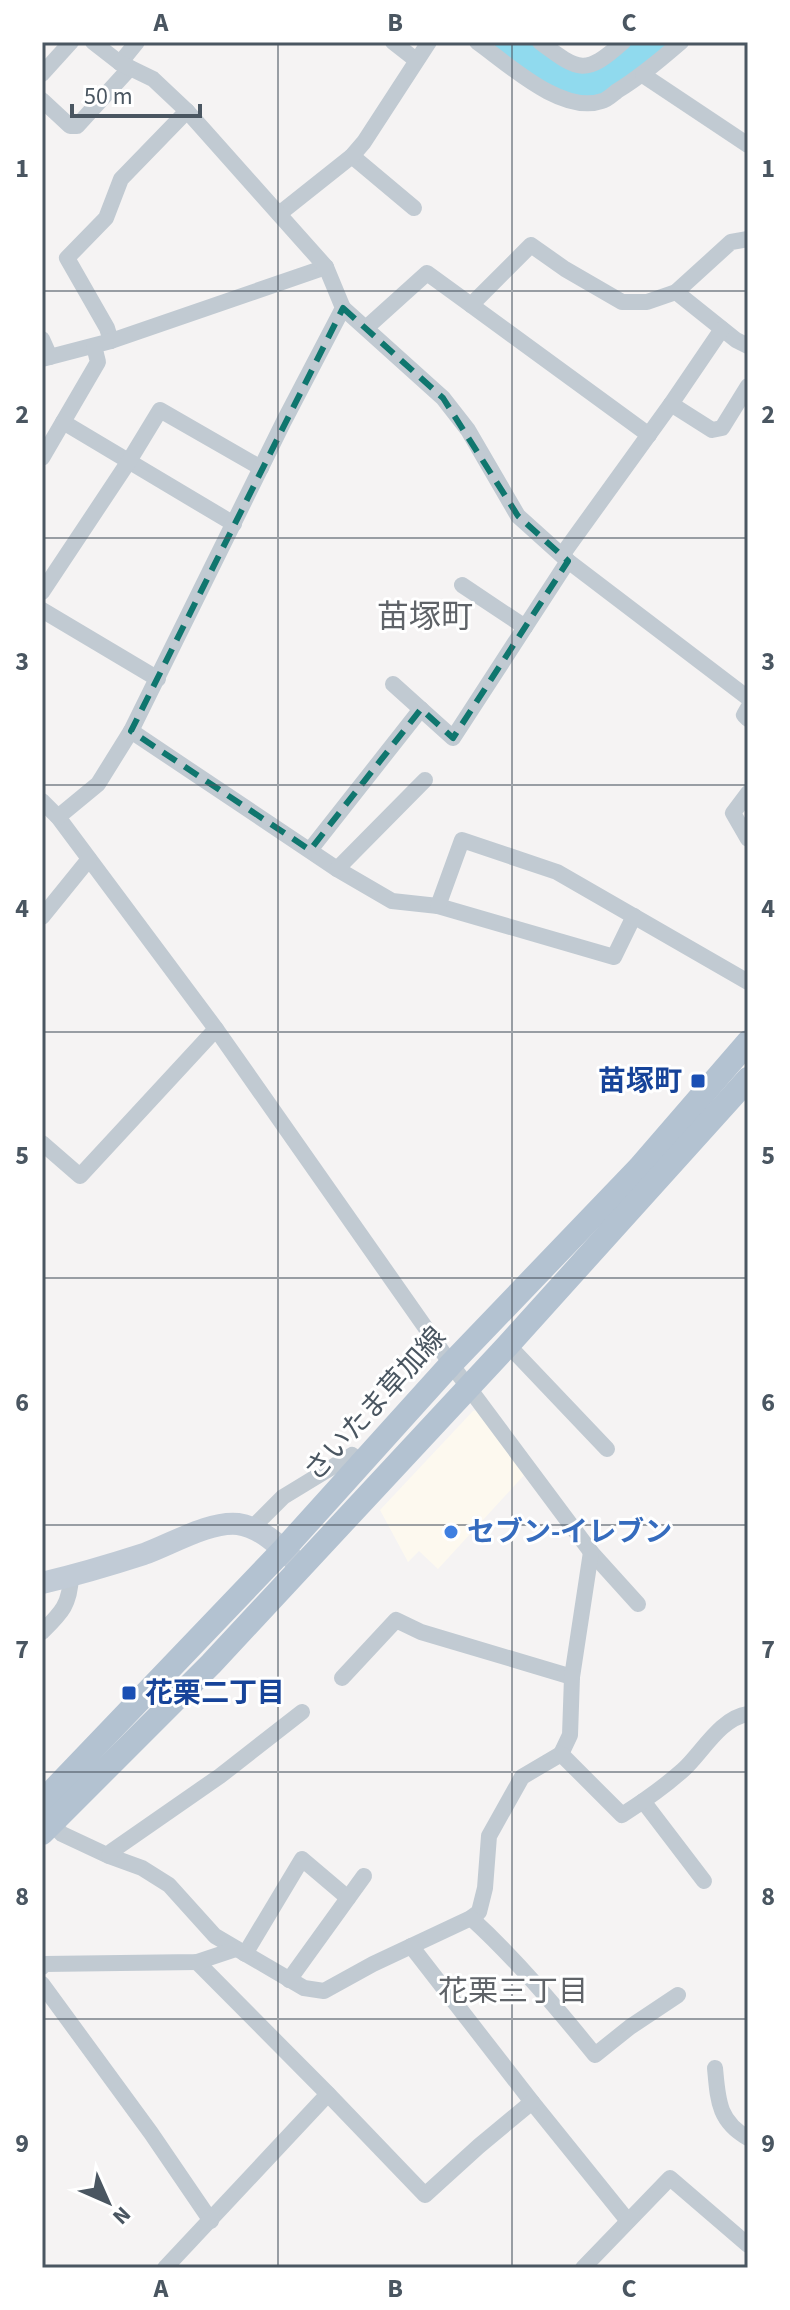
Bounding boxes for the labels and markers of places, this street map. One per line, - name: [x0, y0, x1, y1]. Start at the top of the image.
- place label: 苗塚町: [598, 1061, 682, 1101]
- marker: 苗塚町: [689, 1072, 707, 1090]
- place label: セブン-イレブン: [467, 1512, 672, 1552]
- marker: セブン-イレブン: [442, 1523, 460, 1541]
- place label: 花栗二丁目: [145, 1673, 285, 1713]
- marker: 花栗二丁目: [120, 1684, 138, 1702]

